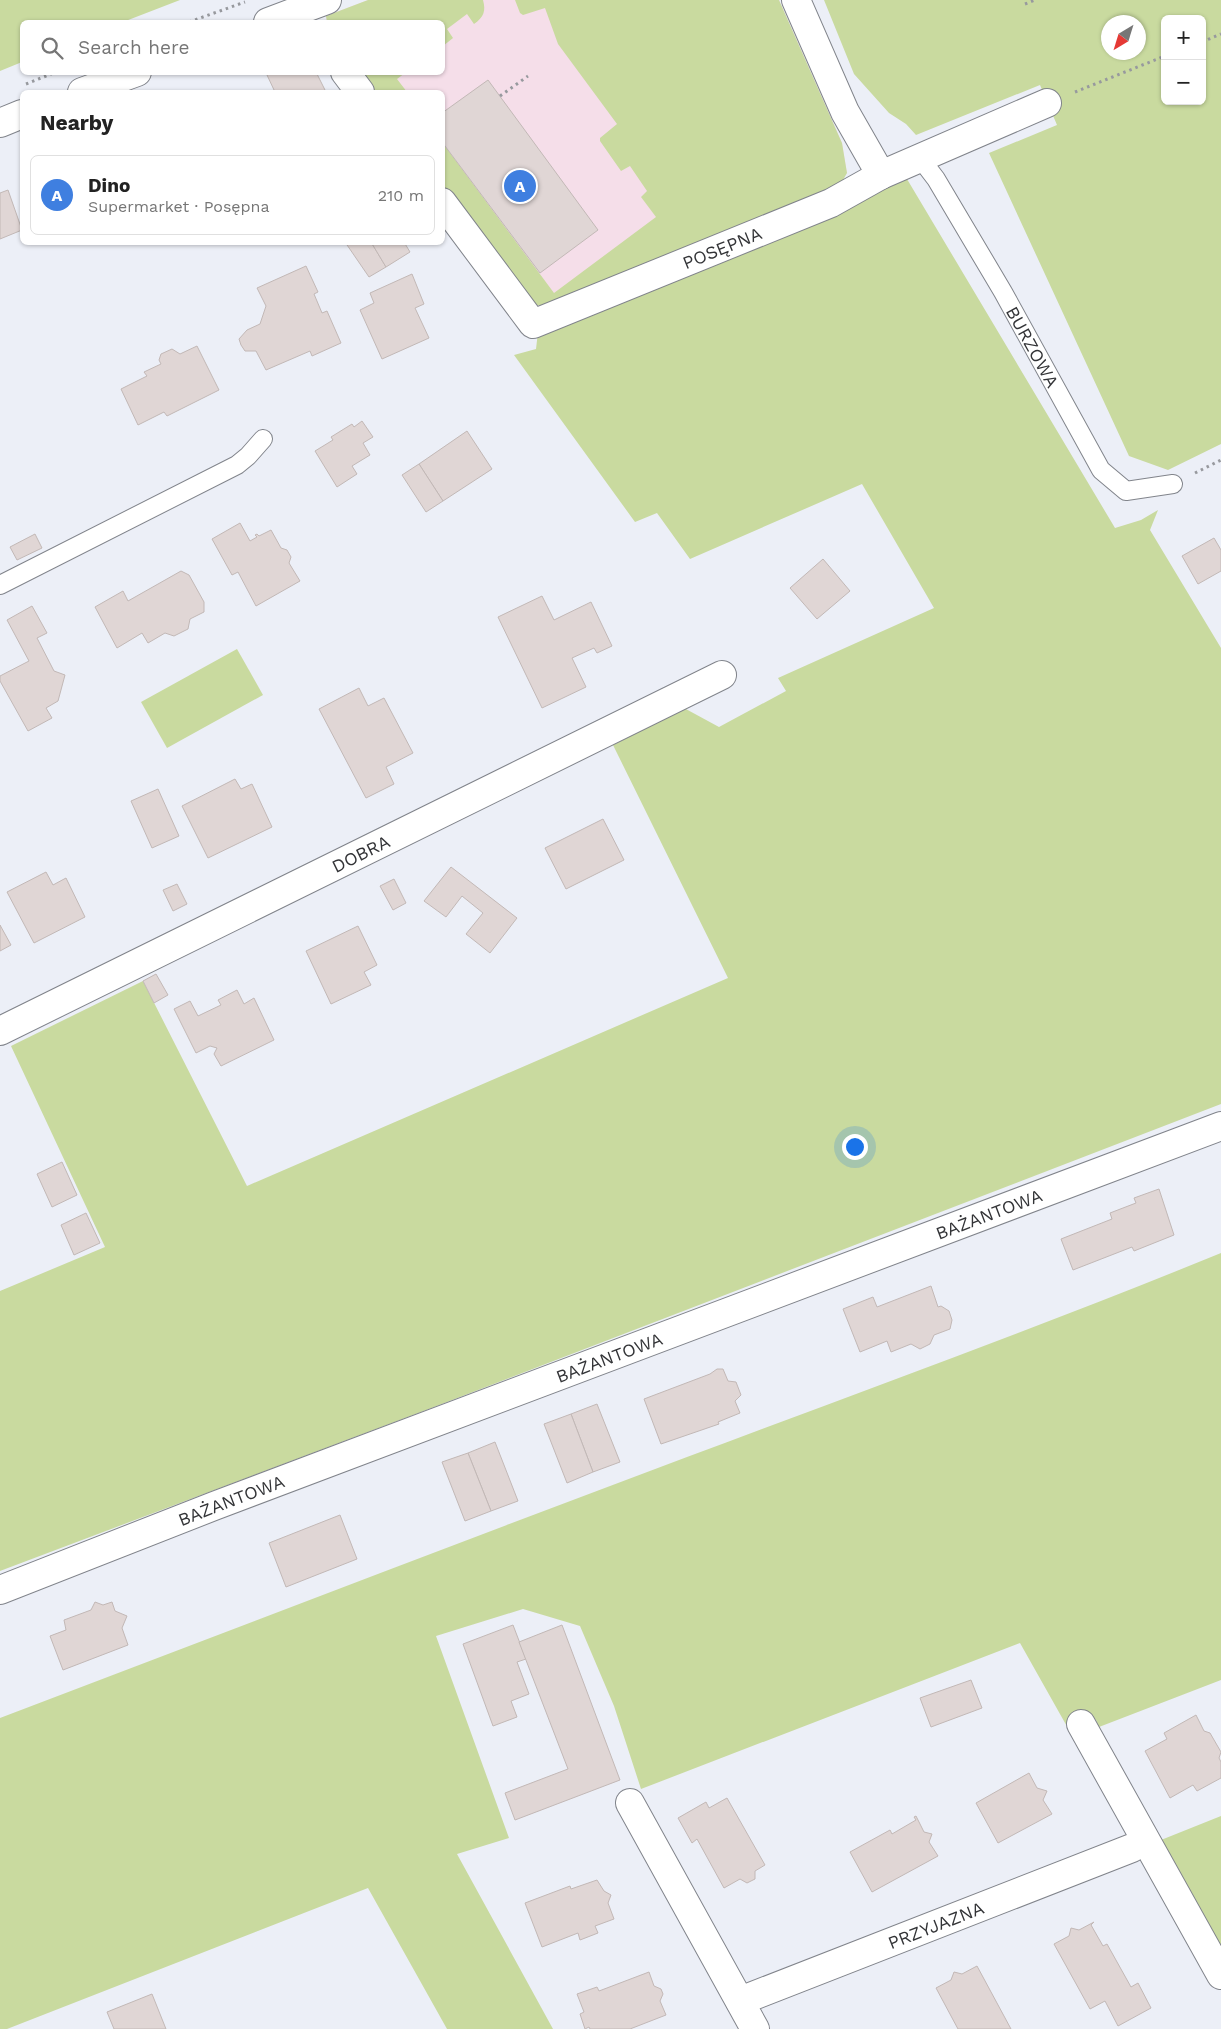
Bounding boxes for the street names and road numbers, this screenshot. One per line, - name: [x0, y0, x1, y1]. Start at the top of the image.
- street label: POSĘPNA: [679, 222, 765, 273]
- street label: BURZOWA: [1002, 302, 1064, 391]
- street label: DOBRA: [328, 830, 393, 876]
- street label: BAŻANTOWA: [933, 1184, 1045, 1243]
- street label: BAŻANTOWA: [553, 1327, 665, 1387]
- street label: BAŻANTOWA: [175, 1470, 287, 1530]
- street label: PRZYJAZNA: [885, 1896, 987, 1953]

